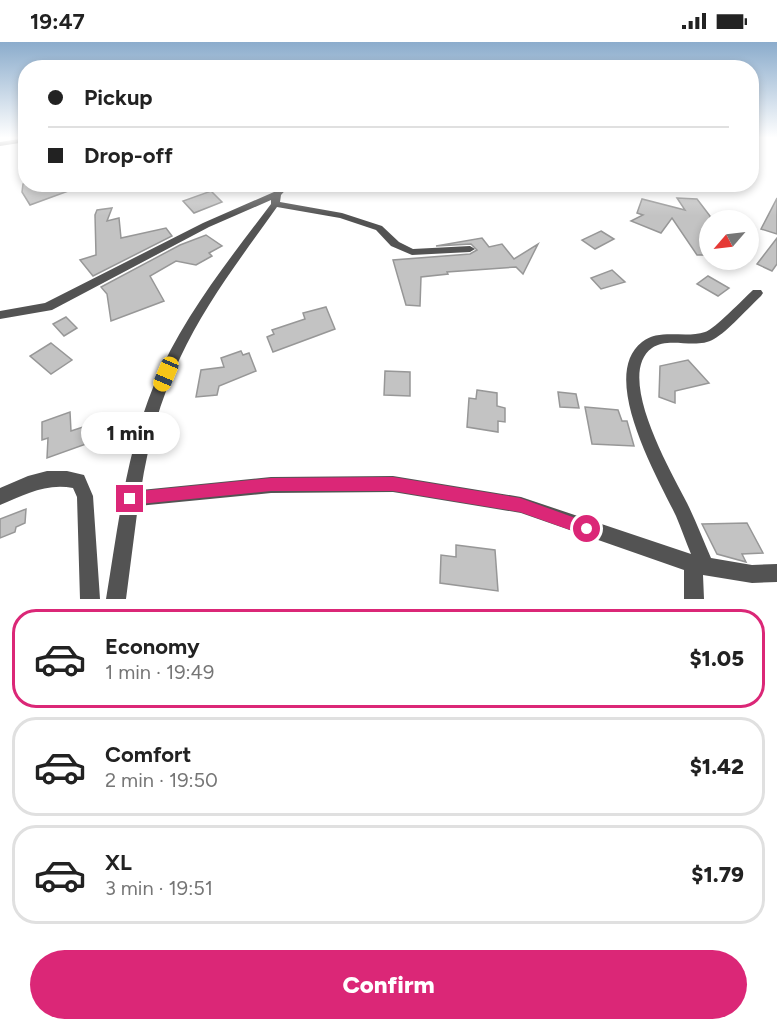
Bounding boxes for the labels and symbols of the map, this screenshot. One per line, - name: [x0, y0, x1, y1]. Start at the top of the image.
- north arrow: [699, 210, 759, 270]
- car: [151, 354, 181, 394]
- callout: 1 min: [80, 412, 180, 454]
- route end: [116, 485, 143, 512]
- route start: [573, 515, 600, 542]

